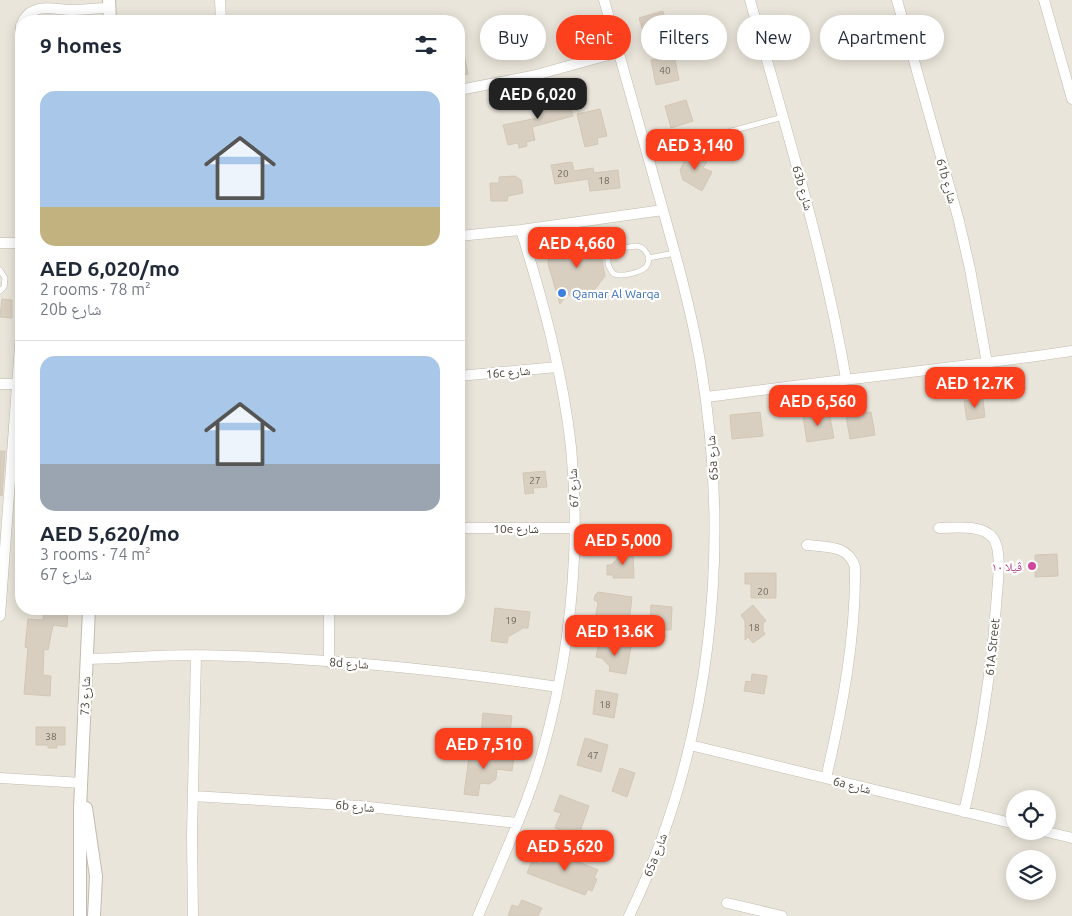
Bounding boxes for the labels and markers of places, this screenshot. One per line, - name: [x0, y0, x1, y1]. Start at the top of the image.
- pin: AED 6,020: [481, 78, 595, 120]
- pin: AED 3,140: [638, 128, 752, 171]
- pin: AED 4,660: [520, 226, 634, 269]
- marker: Qamar Al Warqa: [556, 287, 568, 299]
- place label: Qamar Al Warqa: [572, 287, 660, 300]
- pin: AED 12.7K: [918, 366, 1032, 409]
- pin: AED 6,560: [761, 384, 875, 427]
- pin: AED 5,000: [566, 524, 680, 566]
- place label: ڤيلا ١٠: [992, 560, 1022, 574]
- marker: ڤيلا ١٠: [1026, 560, 1038, 572]
- pin: AED 13.6K: [558, 614, 672, 657]
- pin: AED 7,510: [427, 728, 541, 770]
- pin: AED 5,620: [508, 830, 622, 872]

